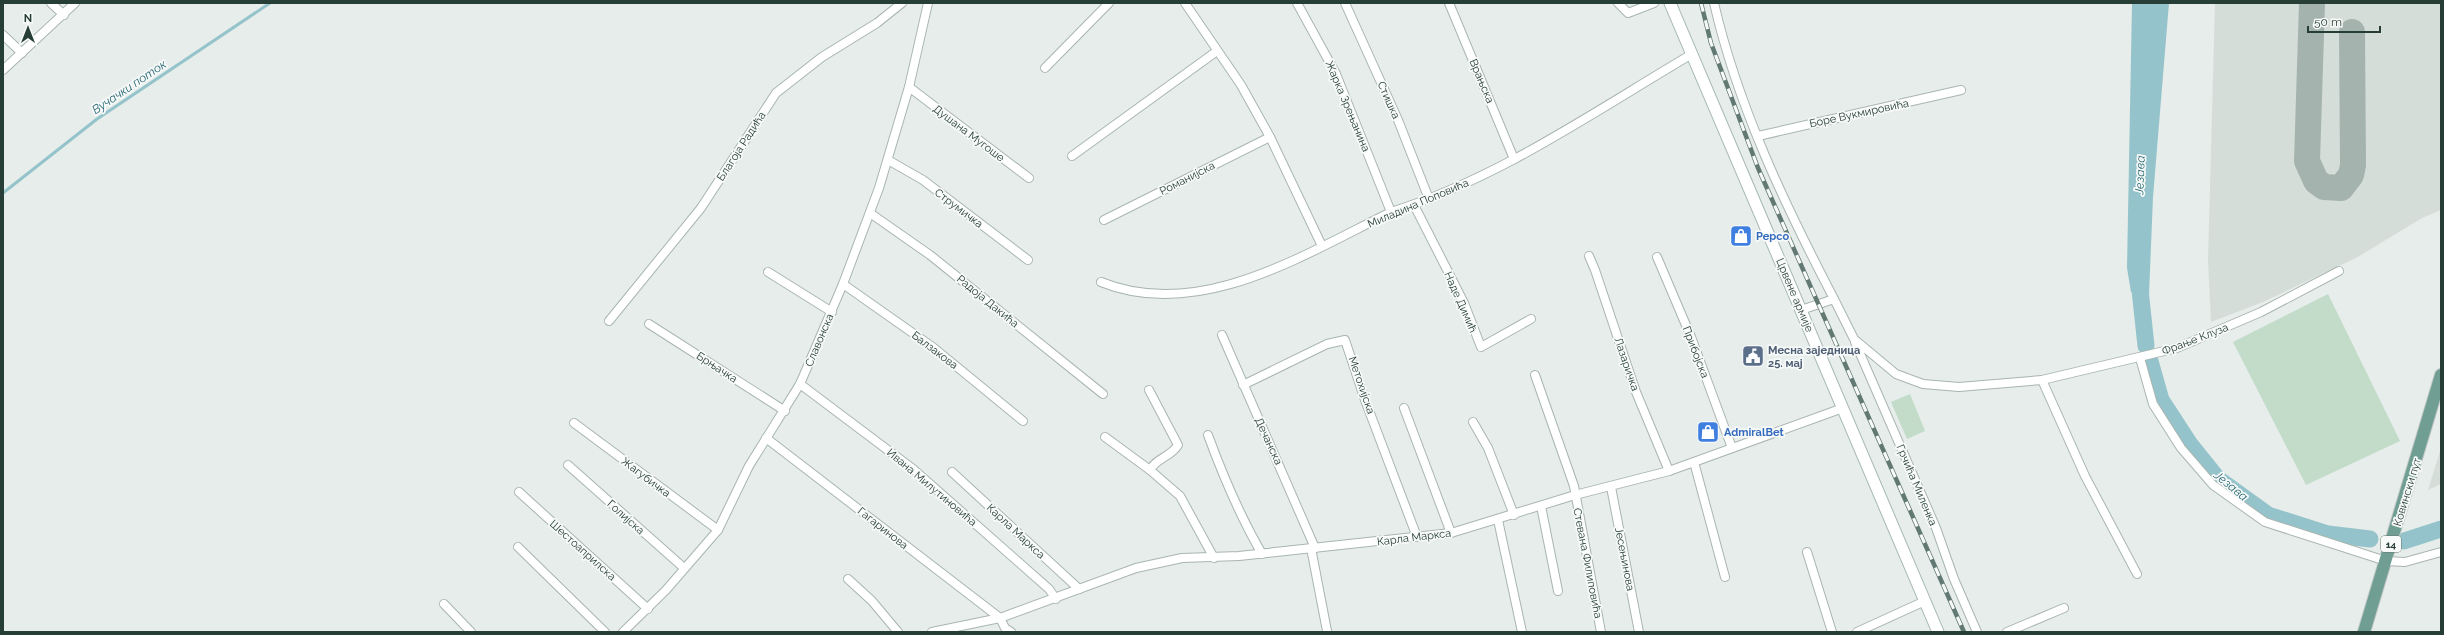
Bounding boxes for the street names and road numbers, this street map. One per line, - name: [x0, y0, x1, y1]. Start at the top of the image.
- street label: Врањска: [1466, 57, 1497, 105]
- street label: Жарка Зрењанина: [1322, 59, 1373, 154]
- street label: Стишка: [1375, 79, 1403, 121]
- street label: Боре Вукмировића: [1808, 97, 1910, 130]
- street label: Душана Мугоше: [930, 102, 1007, 165]
- street label: Благоја Радића: [714, 109, 769, 183]
- street label: Романијска: [1157, 159, 1217, 198]
- street label: Миладина Поповића: [1366, 176, 1471, 231]
- street label: Струмичка: [932, 186, 985, 231]
- street label: Црвене армије: [1773, 256, 1816, 335]
- street label: Наде Димић: [1441, 270, 1480, 335]
- street label: Радоја Дакића: [954, 272, 1021, 330]
- street label: Славонска: [802, 312, 836, 369]
- street label: Фрање Клуза: [2160, 321, 2230, 358]
- street label: Прибојска: [1680, 324, 1711, 380]
- street label: Балзакова: [909, 329, 960, 372]
- street label: Лазаричка: [1611, 336, 1642, 393]
- street label: Брњачка: [694, 349, 740, 385]
- street label: Метохијска: [1346, 355, 1377, 416]
- street label: Дечанска: [1252, 416, 1285, 467]
- street label: Грчића Миленка: [1894, 443, 1940, 528]
- street label: Ивана Милутиновића: [884, 446, 979, 529]
- street label: Жагубичка: [619, 455, 673, 500]
- street label: Ковински пут: [2391, 456, 2424, 528]
- street label: Голијска: [605, 497, 647, 537]
- street label: Карла Маркса: [984, 501, 1047, 562]
- street label: Гагаринова: [855, 505, 910, 552]
- street label: Стевана Филиповића: [1570, 507, 1605, 619]
- street label: Шестоаприлска: [547, 517, 618, 583]
- street label: Карла Маркса: [1376, 526, 1452, 548]
- street label: Јесењинова: [1612, 526, 1637, 592]
- road number: 14: [2381, 536, 2401, 552]

